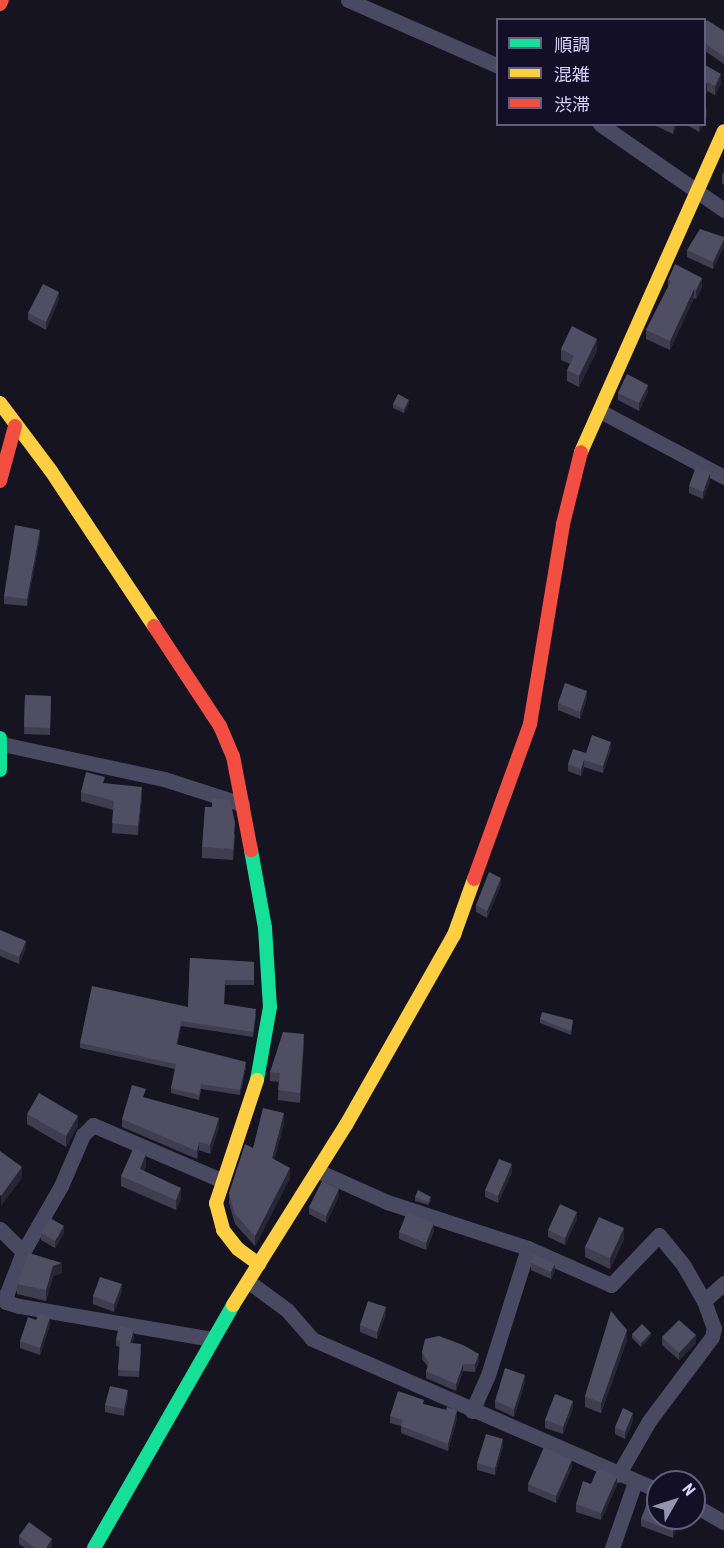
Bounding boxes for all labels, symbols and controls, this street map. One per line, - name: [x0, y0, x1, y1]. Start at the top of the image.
- legend: [496, 18, 706, 126]
- text: 順調: [554, 34, 590, 55]
- text: 混雑: [554, 64, 590, 85]
- text: 渋滞: [554, 94, 590, 115]
- north arrow: [646, 1470, 706, 1530]
- text: N: [678, 1480, 699, 1499]

